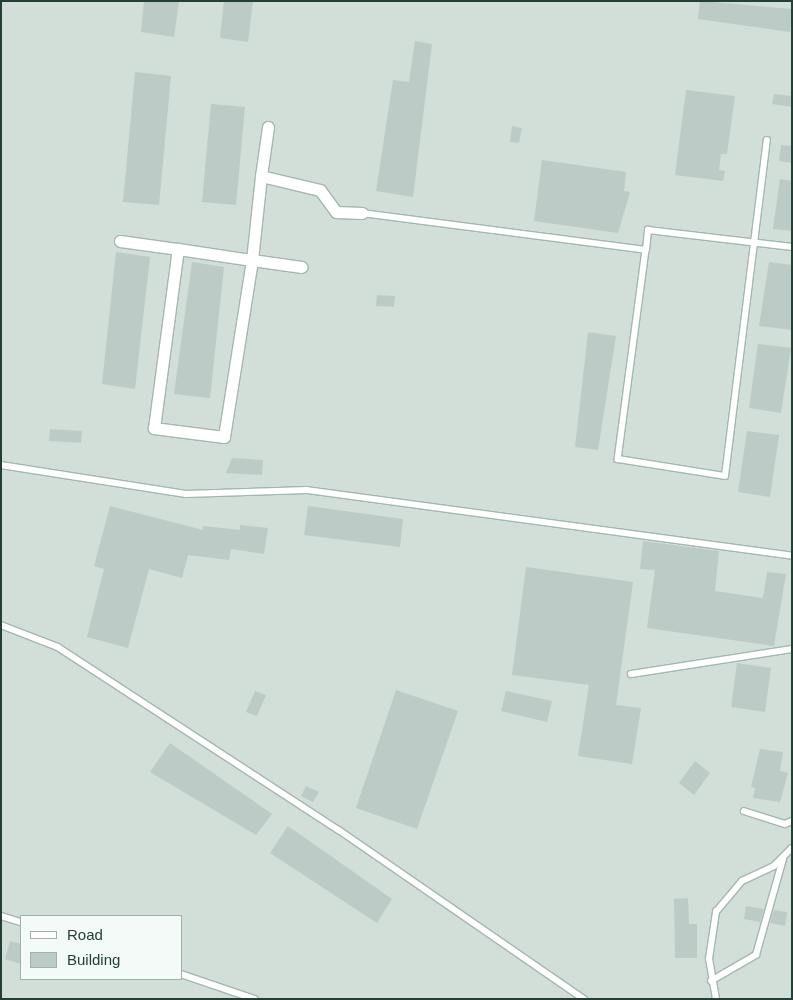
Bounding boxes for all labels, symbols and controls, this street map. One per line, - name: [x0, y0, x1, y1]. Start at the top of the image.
- legend: [20, 915, 182, 980]
- text: Road: [67, 926, 103, 943]
- text: Building: [67, 951, 120, 968]

